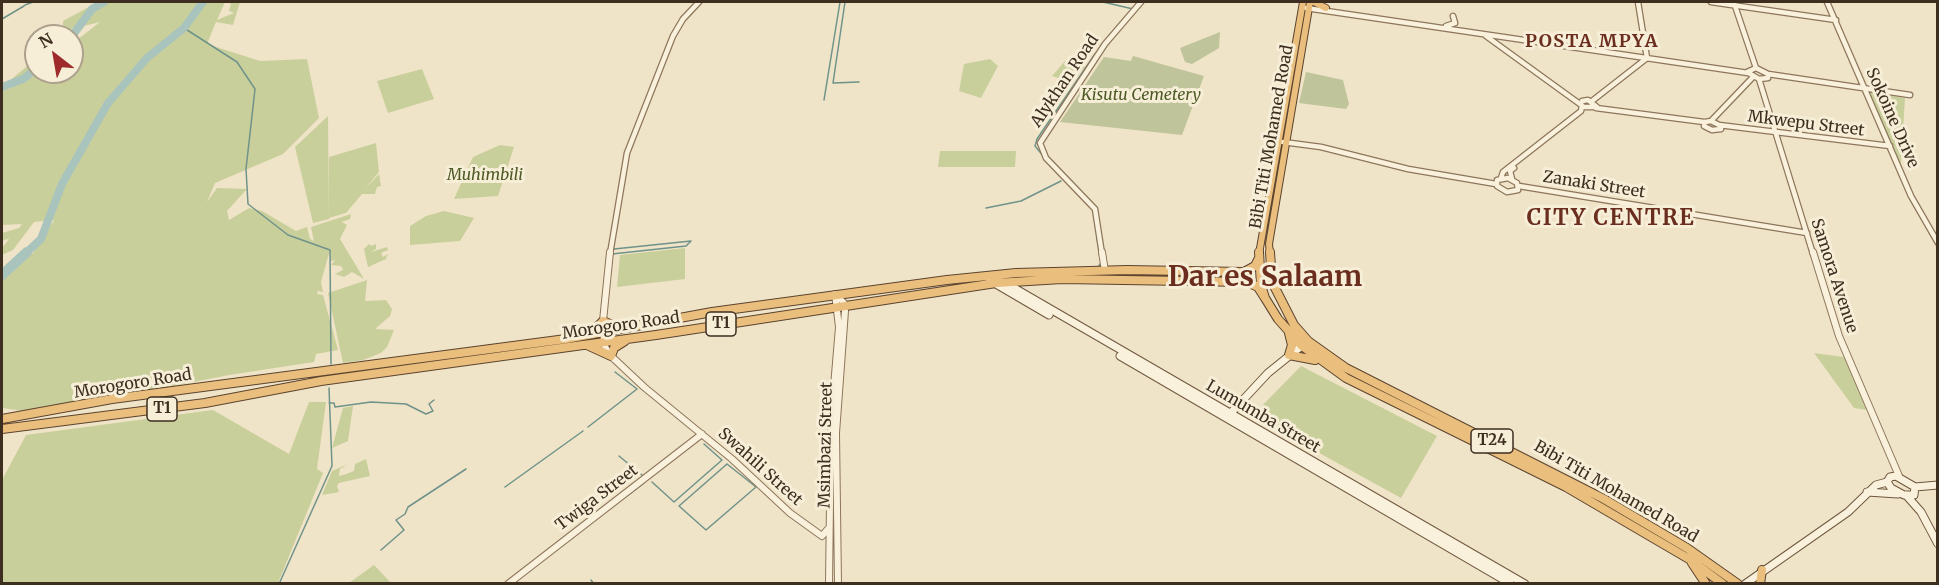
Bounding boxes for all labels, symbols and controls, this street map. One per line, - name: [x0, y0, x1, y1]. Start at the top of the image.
- north arrow: [24, 24, 84, 84]
- text: N: [35, 28, 56, 52]
- street label: Alykhan Road: [1027, 31, 1103, 131]
- district label: POSTA MPYA: [1525, 31, 1659, 53]
- street label: Bibi Titi Mohamed Road: [1246, 44, 1298, 230]
- street label: Sokoine Drive: [1861, 65, 1923, 171]
- park label: Kisutu Cemetery: [1081, 85, 1201, 105]
- street label: Mkwepu Street: [1747, 107, 1865, 141]
- park label: Muhimbili: [447, 165, 523, 185]
- street label: Zanaki Street: [1541, 167, 1647, 203]
- district label: CITY CENTRE: [1527, 206, 1695, 232]
- street label: Samora Avenue: [1806, 216, 1862, 336]
- district label: Dar es Salaam: [1168, 261, 1362, 295]
- street label: Morogoro Road: [561, 308, 681, 344]
- road number: T1: [706, 312, 736, 336]
- street label: Morogoro Road: [73, 365, 193, 403]
- street label: Lumumba Street: [1202, 376, 1324, 458]
- street label: Msimbazi Street: [815, 382, 837, 508]
- road number: T1: [147, 397, 177, 421]
- street label: Swahili Street: [714, 424, 806, 510]
- road number: T24: [1471, 429, 1513, 453]
- street label: Bibi Titi Mohamed Road: [1531, 437, 1701, 547]
- street label: Twiga Street: [552, 461, 642, 535]

